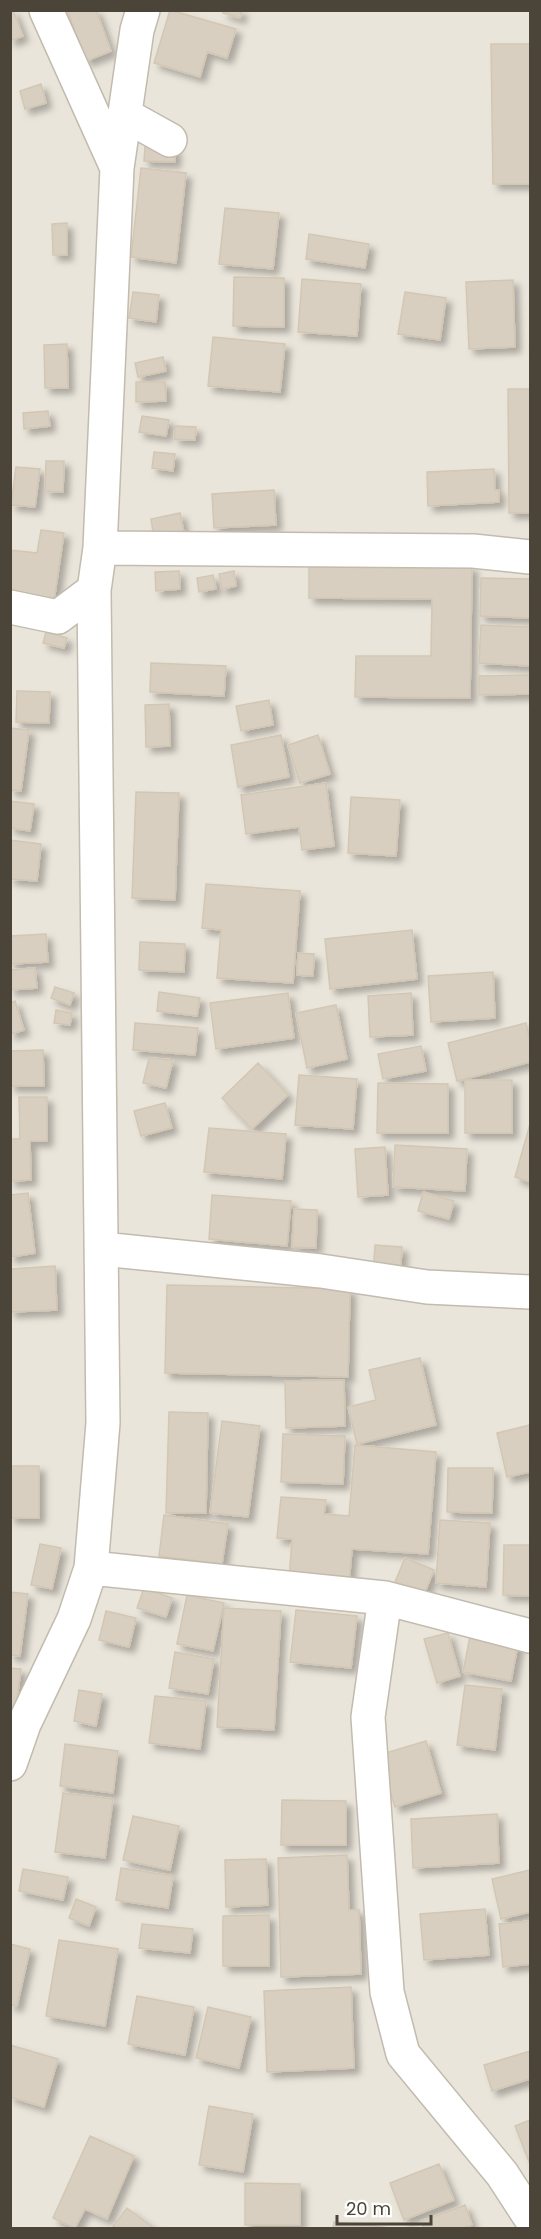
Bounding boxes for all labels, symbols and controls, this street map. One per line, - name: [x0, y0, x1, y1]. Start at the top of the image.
- scale bar: [337, 2188, 432, 2226]
- text: 20 m: [346, 2196, 391, 2221]

